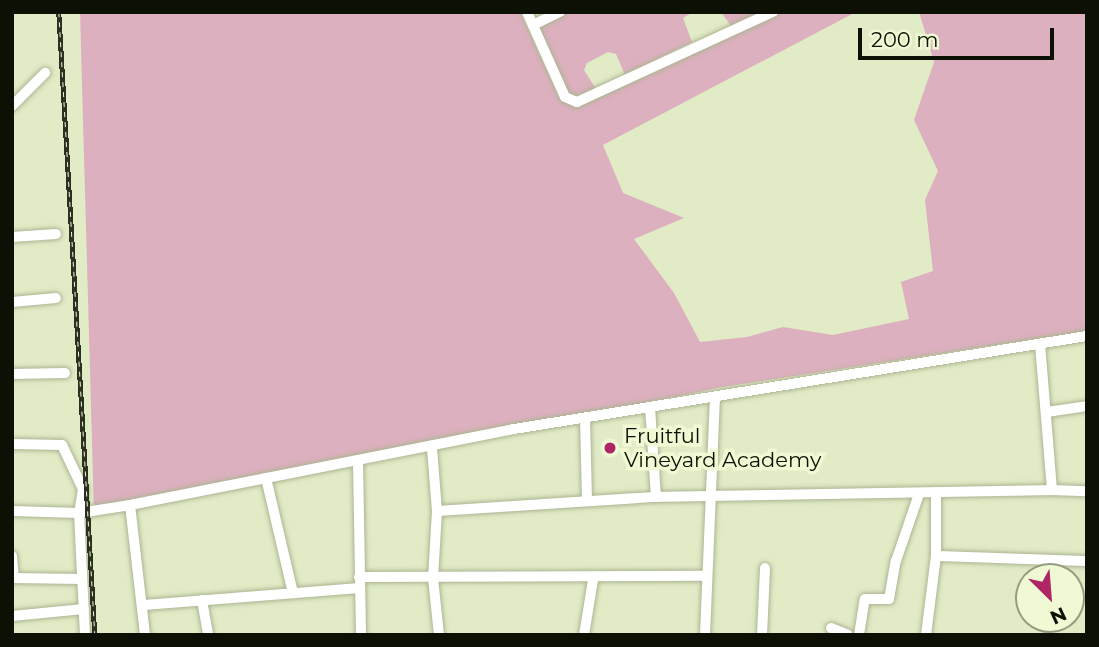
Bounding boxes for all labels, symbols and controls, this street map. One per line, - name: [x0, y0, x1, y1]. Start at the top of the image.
- scale bar: [861, 14, 1057, 58]
- text: 200 m: [871, 27, 938, 52]
- place label: Fruitful Vineyard Academy: [624, 423, 821, 473]
- marker: Fruitful Vineyard Academy: [602, 440, 618, 456]
- north arrow: [1015, 563, 1085, 633]
- text: N: [1046, 602, 1070, 629]

